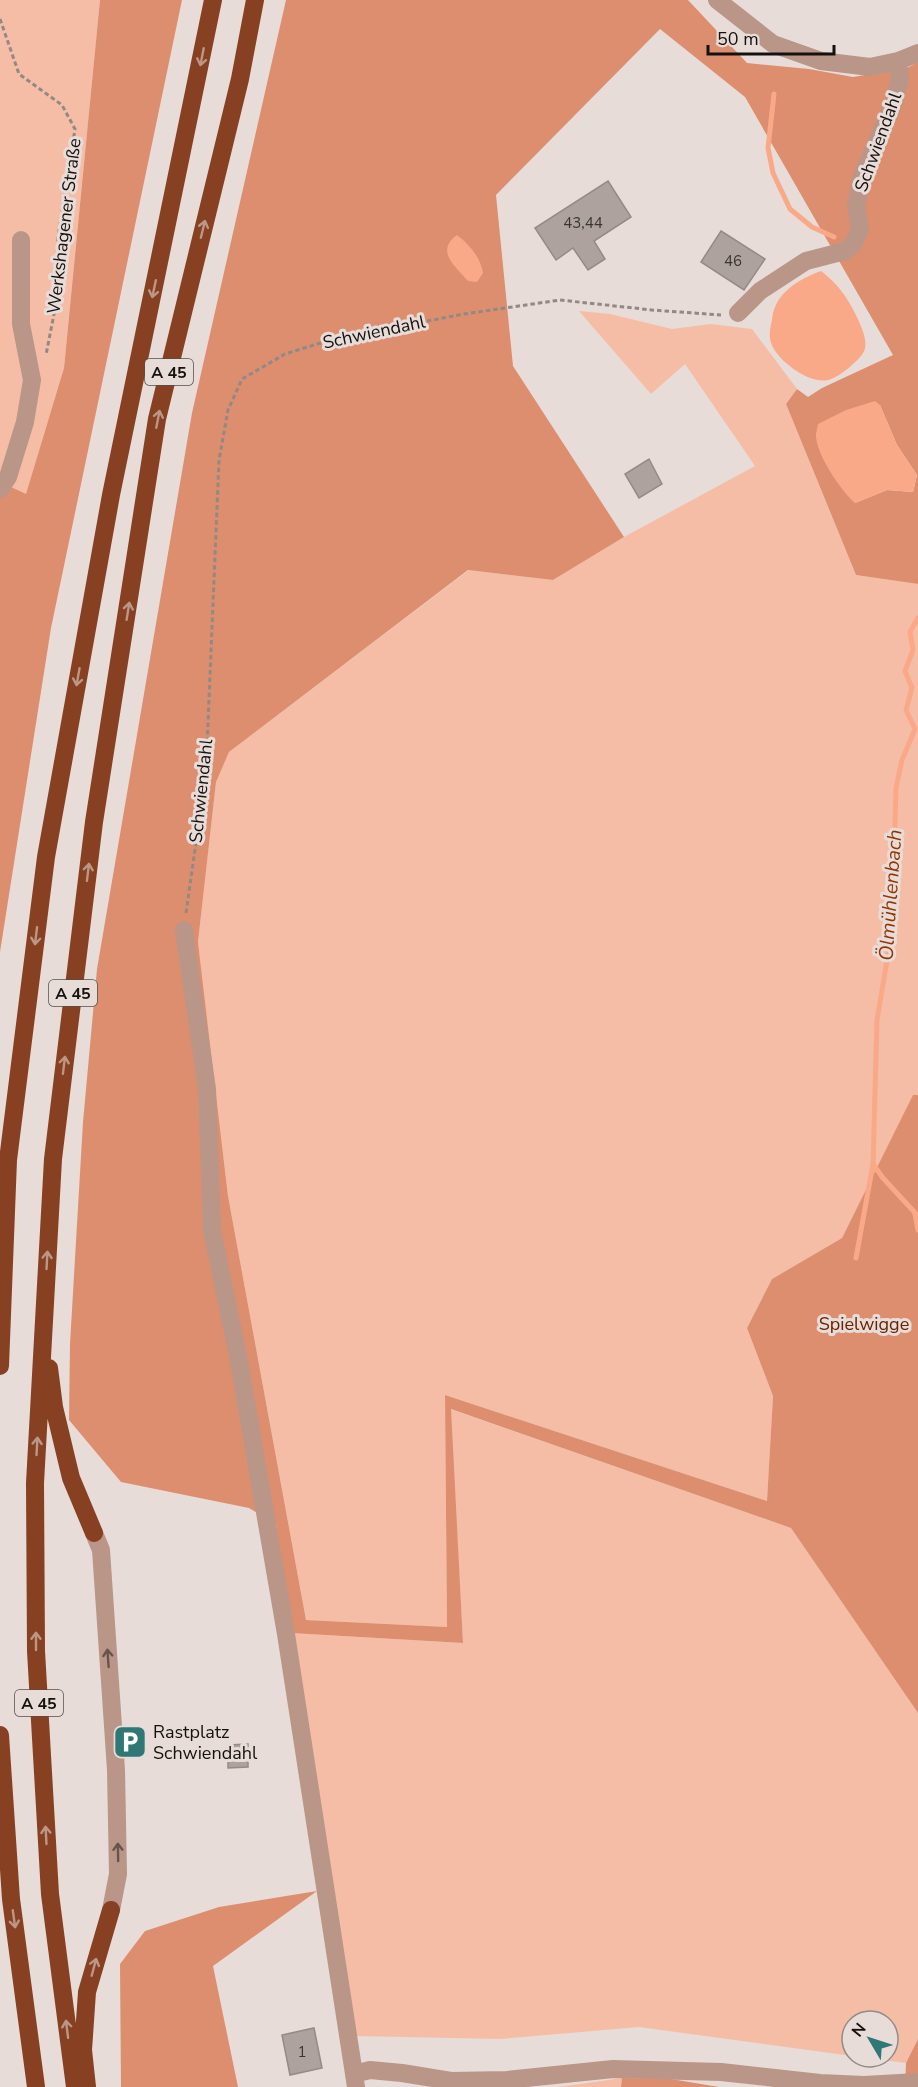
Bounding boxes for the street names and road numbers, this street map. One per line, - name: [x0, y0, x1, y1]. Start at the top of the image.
- street label: Schwiendahl: [849, 88, 907, 195]
- street label: Werkshagener Straße: [41, 137, 87, 315]
- street label: Schwiendahl: [321, 309, 428, 355]
- road number: A 45: [145, 359, 193, 385]
- street label: Schwiendahl: [184, 737, 218, 844]
- road number: A 45: [49, 980, 97, 1006]
- road number: A 45: [15, 1690, 63, 1716]

